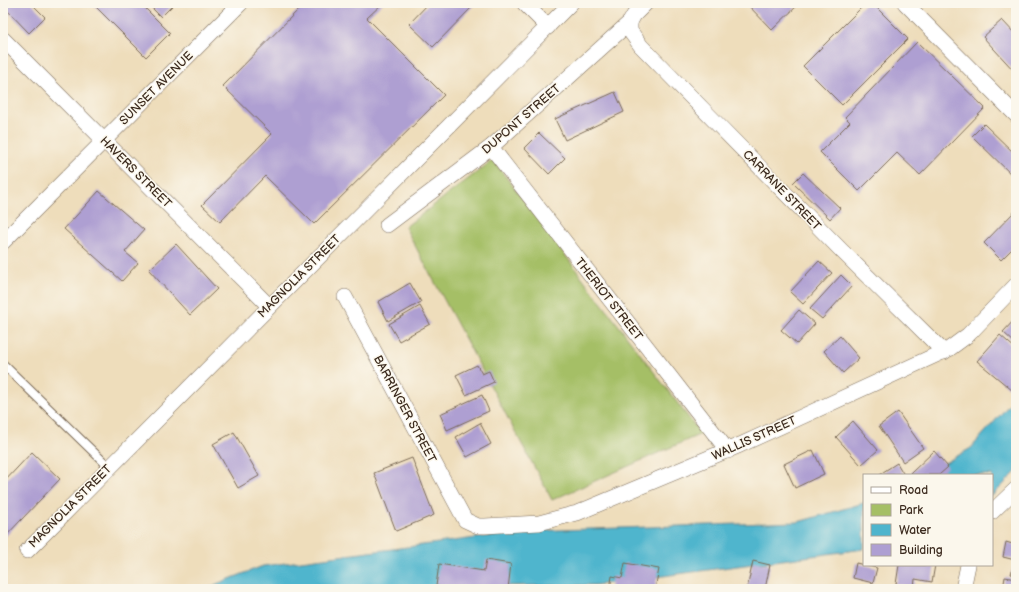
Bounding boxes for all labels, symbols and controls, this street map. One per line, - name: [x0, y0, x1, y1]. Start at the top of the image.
- street label: SUNSET AVENUE: [116, 48, 196, 128]
- street label: DUPONT STREET: [479, 81, 564, 158]
- street label: HAVERS STREET: [97, 133, 175, 212]
- street label: CARRANE STREET: [739, 147, 824, 234]
- street label: MAGNOLIA STREET: [255, 231, 345, 321]
- street label: THERIOT STREET: [572, 255, 646, 344]
- street label: BARRINGER STREET: [370, 353, 440, 466]
- street label: WALLIS STREET: [710, 413, 800, 464]
- street label: MAGNOLIA STREET: [26, 461, 116, 551]
- legend: [863, 474, 993, 566]
- text: Road: [899, 483, 928, 498]
- text: Park: [899, 503, 923, 518]
- text: Water: [899, 523, 931, 538]
- text: Building: [899, 543, 943, 558]

